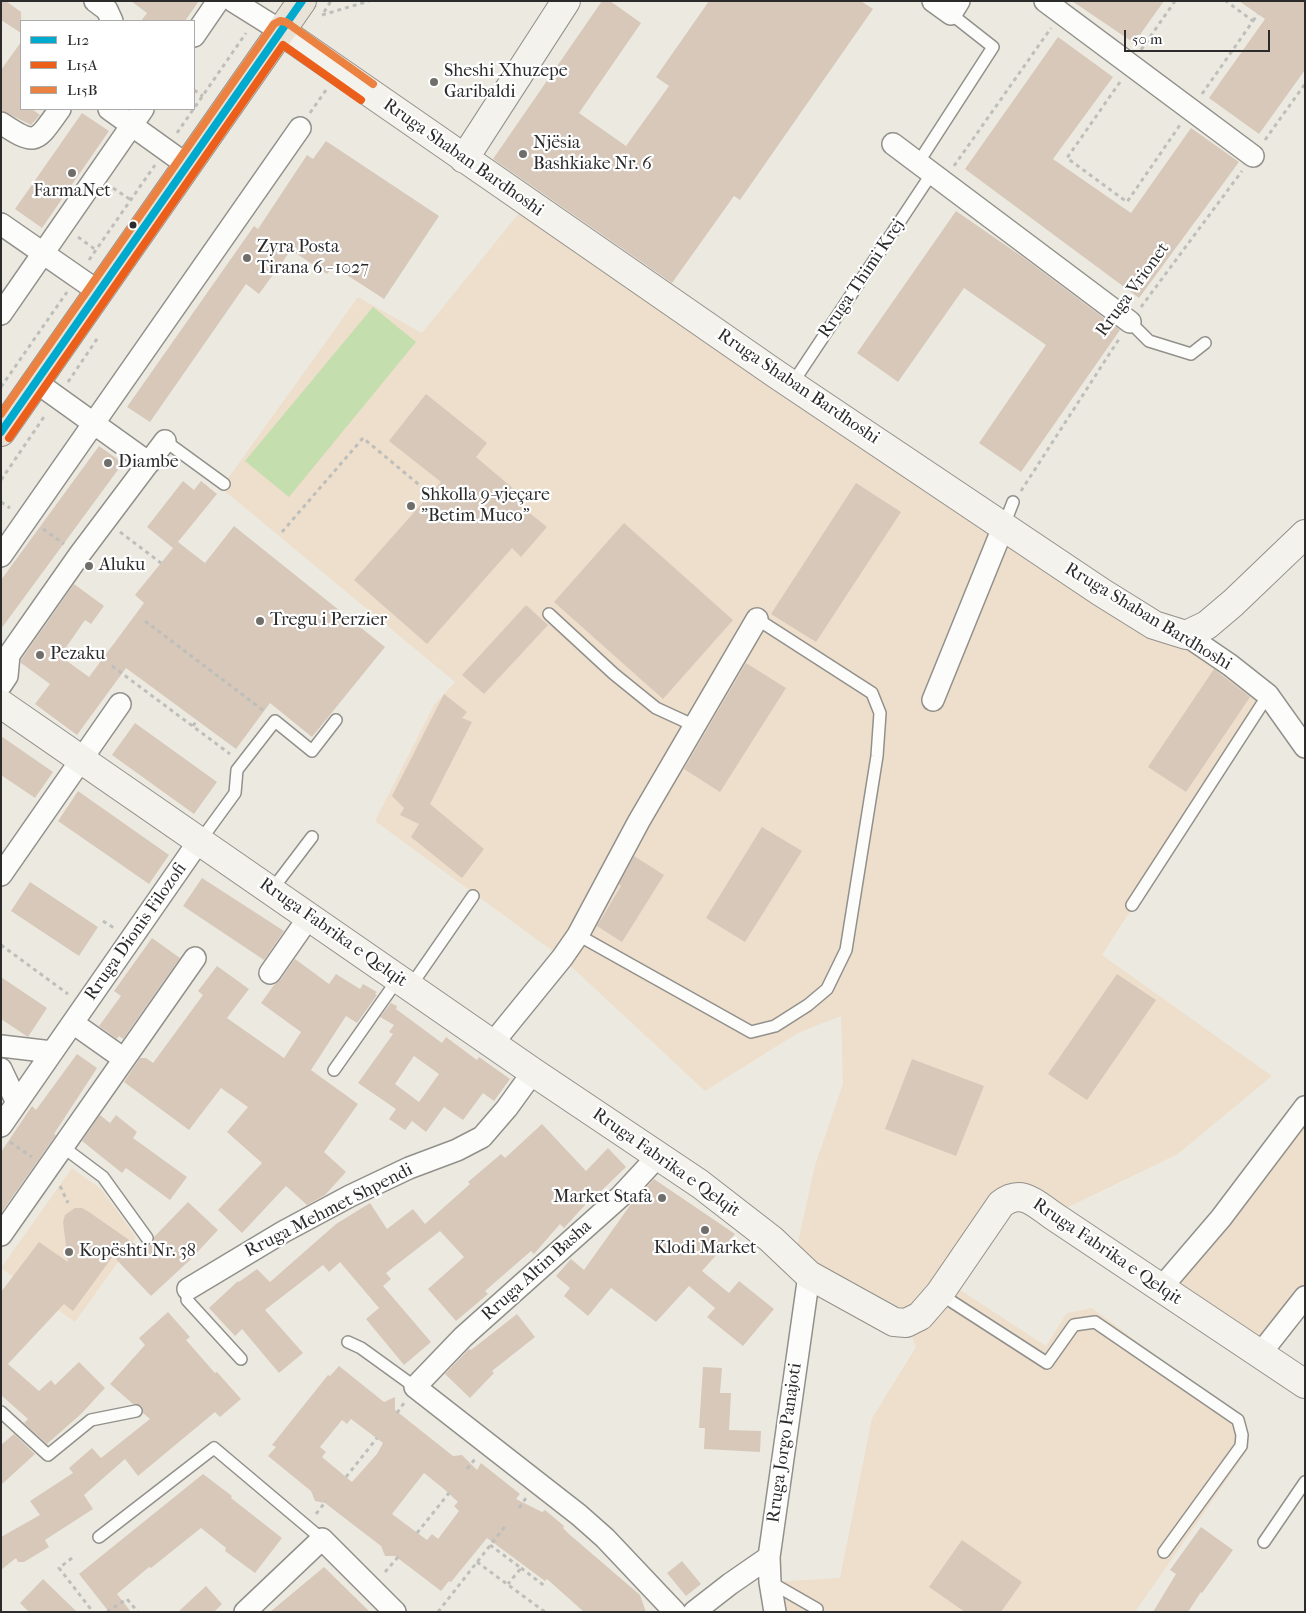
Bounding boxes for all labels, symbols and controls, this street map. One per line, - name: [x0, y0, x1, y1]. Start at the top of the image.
- legend: [20, 20, 195, 110]
- scale bar: [1126, 20, 1272, 52]
- text: 50 m: [1132, 30, 1162, 48]
- text: L12: [67, 31, 89, 49]
- text: L15A: [67, 56, 98, 74]
- place label: Sheshi Xhuzepe Garibaldi: [444, 61, 568, 104]
- marker: Sheshi Xhuzepe Garibaldi: [428, 76, 440, 88]
- text: L15B: [67, 81, 98, 99]
- street label: Rruga Shaban Bardhoshi: [379, 94, 547, 222]
- place label: Njësia Bashkiake Nr. 6: [533, 133, 652, 176]
- marker: Njësia Bashkiake Nr. 6: [517, 148, 529, 160]
- marker: FarmaNet: [66, 167, 78, 179]
- place label: FarmaNet: [33, 181, 111, 203]
- street label: Rruga Thimi Krej: [814, 215, 910, 343]
- unlabelled marker: [128, 220, 138, 230]
- place label: Zyra Posta Tirana 6 - 1027: [257, 237, 369, 280]
- street label: Rruga Vrionet: [1092, 239, 1174, 341]
- marker: Zyra Posta Tirana 6 - 1027: [241, 252, 253, 264]
- street label: Rruga Shaban Bardhoshi: [713, 325, 883, 449]
- place label: Diambe: [118, 452, 179, 474]
- marker: Diambe: [102, 457, 114, 469]
- place label: Shkolla 9-vjeçare "Betim Muco": [421, 485, 550, 528]
- marker: Shkolla 9-vjeçare "Betim Muco": [405, 500, 417, 512]
- place label: Aluku: [99, 555, 145, 577]
- street label: Rruga Shaban Bardhoshi: [1061, 559, 1235, 675]
- marker: Aluku: [83, 560, 95, 572]
- place label: Tregu i Perzier: [270, 610, 387, 632]
- marker: Tregu i Perzier: [254, 615, 266, 627]
- place label: Pezaku: [50, 644, 105, 666]
- marker: Pezaku: [34, 649, 46, 661]
- street label: Rruga Dionis Filozofi: [80, 859, 192, 1005]
- street label: Rruga Fabrika e Qelqit: [255, 874, 411, 992]
- street label: Rruga Fabrika e Qelqit: [588, 1104, 744, 1222]
- street label: Rruga Mehmet Shpendi: [241, 1159, 417, 1263]
- place label: Market Stafa: [553, 1187, 652, 1209]
- marker: Market Stafa: [656, 1192, 668, 1204]
- street label: Rruga Fabrika e Qelqit: [1028, 1194, 1186, 1310]
- street label: Rruga Altin Basha: [478, 1216, 596, 1326]
- marker: Klodi Market: [699, 1224, 711, 1236]
- place label: Klodi Market: [654, 1238, 756, 1260]
- place label: Kopështi Nr. 38: [79, 1241, 196, 1263]
- marker: Kopështi Nr. 38: [63, 1246, 75, 1258]
- street label: Rruga Jorgo Panajoti: [763, 1362, 807, 1524]

